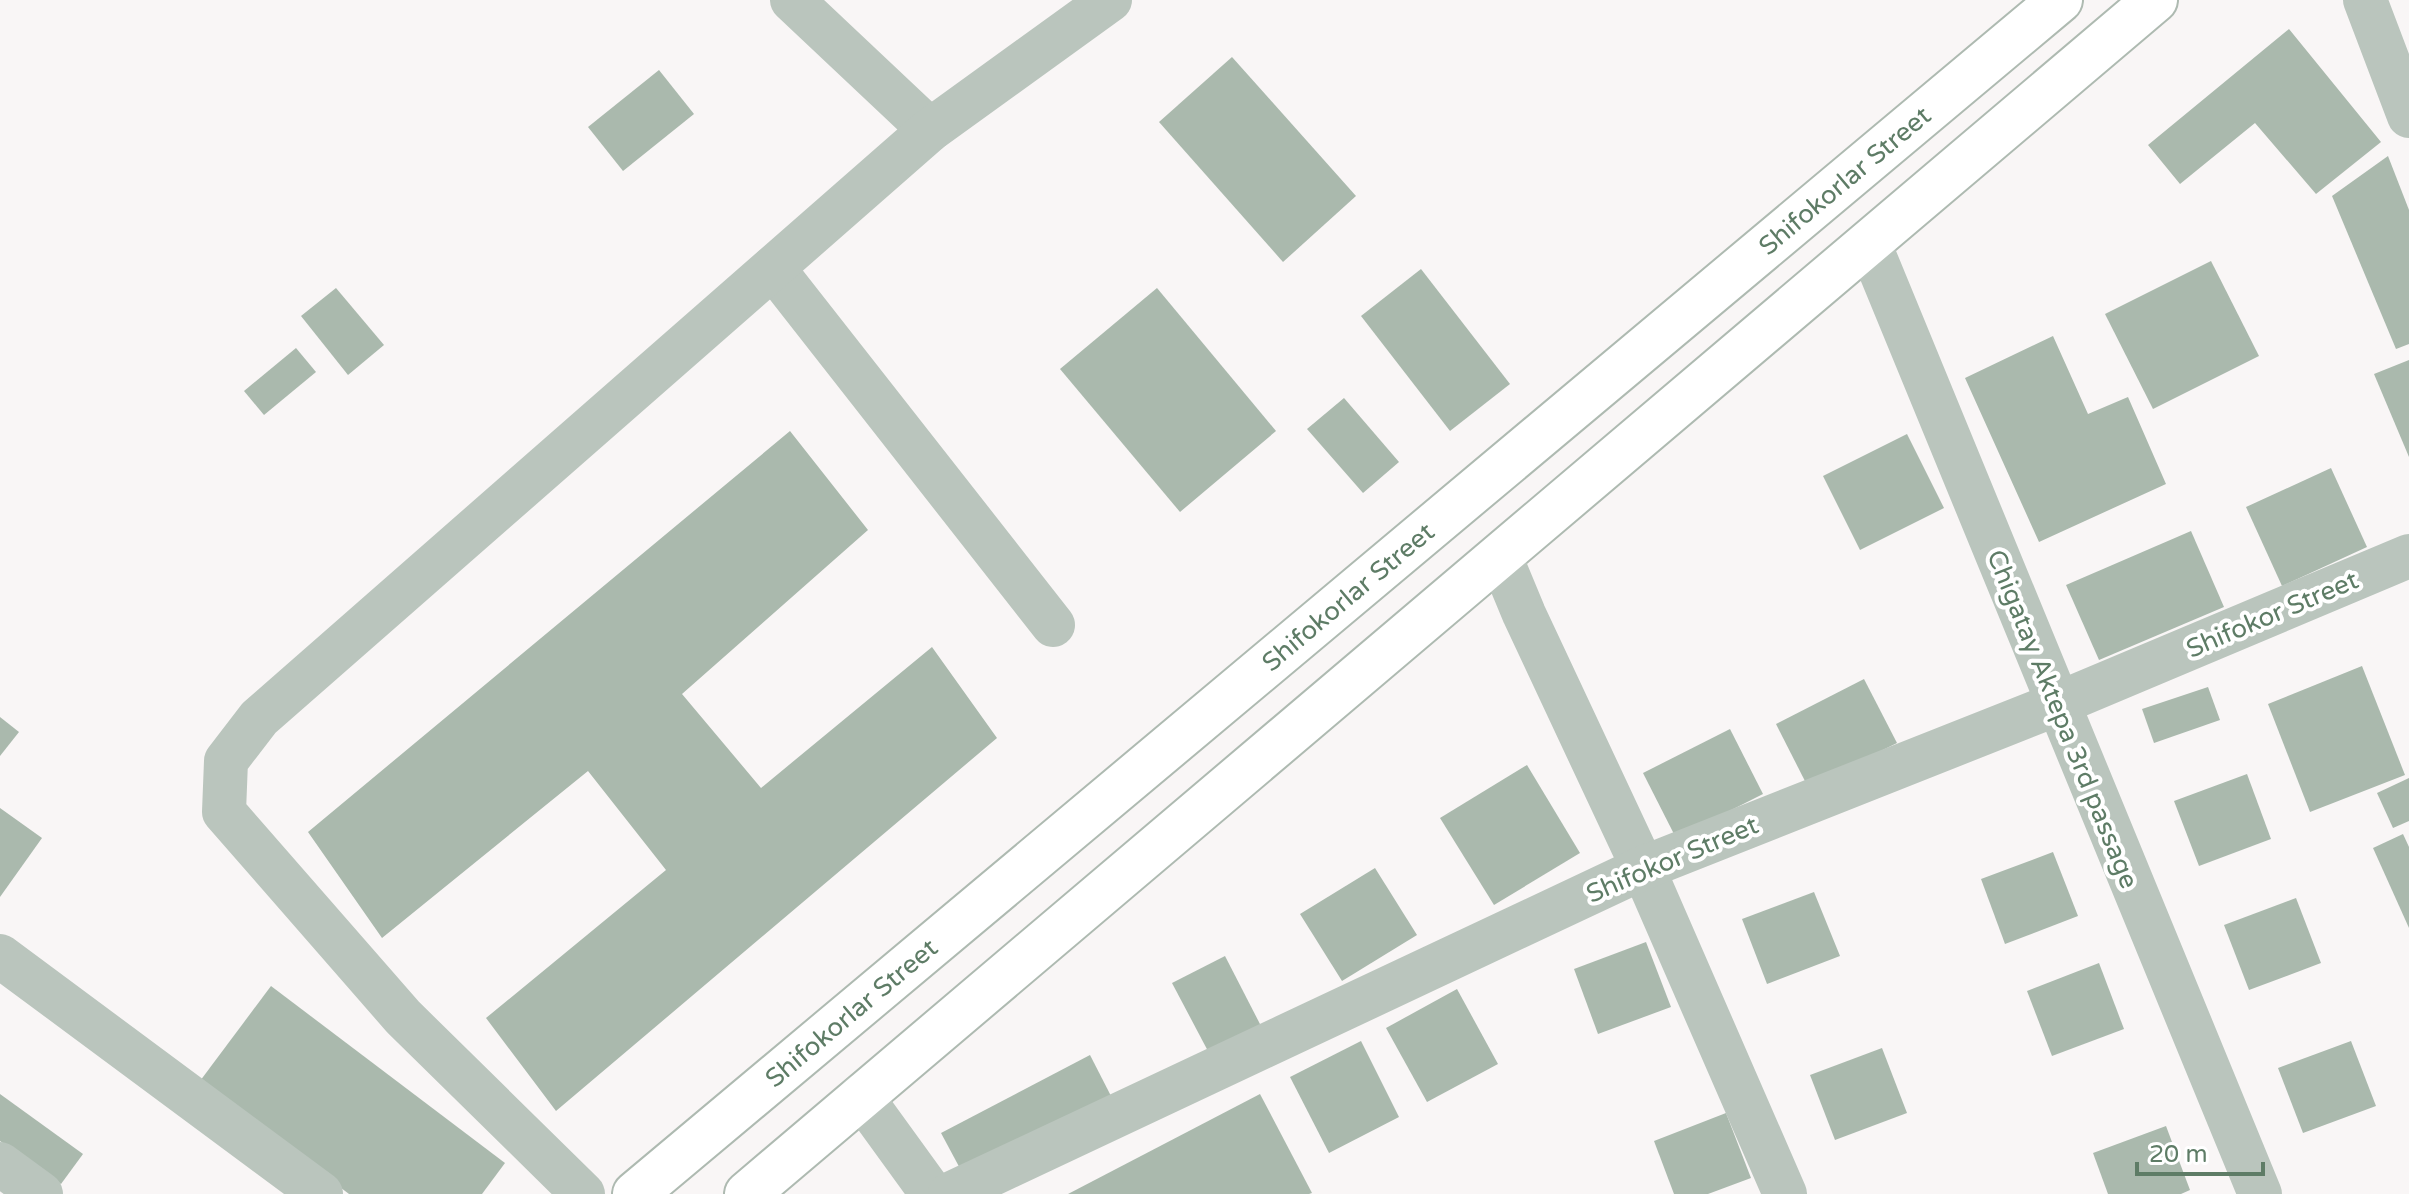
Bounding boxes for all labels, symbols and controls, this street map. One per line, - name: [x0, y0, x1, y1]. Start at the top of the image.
- street label: Shifokorlar Street: [1752, 100, 1937, 262]
- street label: Shifokorlar Street: [1256, 516, 1441, 678]
- street label: Chigatay Aktepa 3rd passage: [1980, 545, 2145, 893]
- street label: Shifokor Street: [2182, 564, 2363, 665]
- street label: Shifokor Street: [1582, 809, 1763, 910]
- street label: Shifokorlar Street: [759, 932, 944, 1094]
- scale bar: [2137, 1126, 2263, 1176]
- text: 20 m: [2149, 1140, 2207, 1169]

